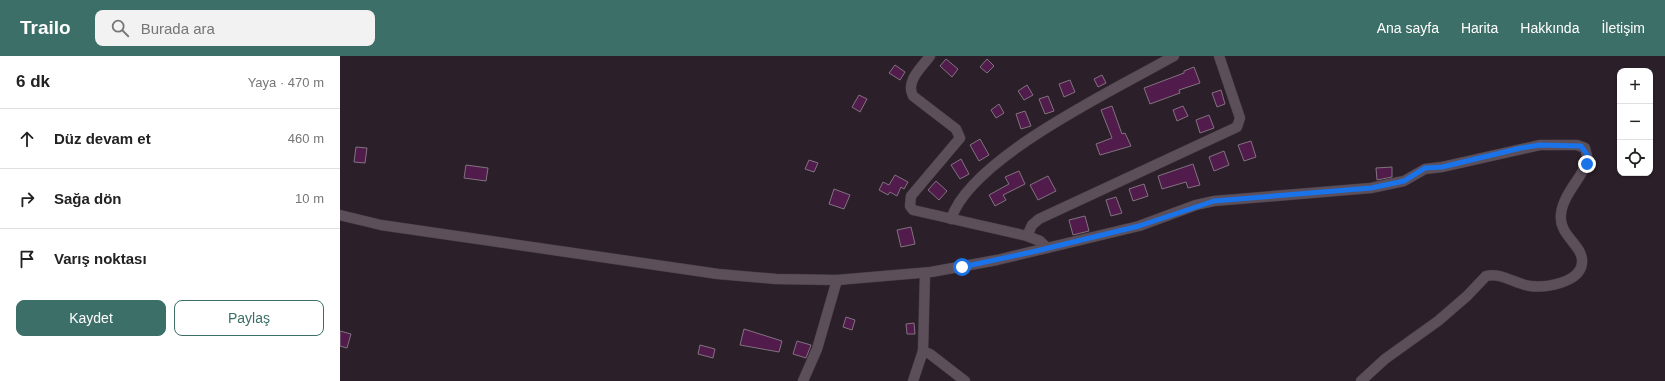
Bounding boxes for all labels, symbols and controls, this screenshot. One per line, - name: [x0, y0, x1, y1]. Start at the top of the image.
- search box: [95, 10, 375, 46]
- text: Trailo: [20, 17, 71, 38]
- icon: search: [109, 17, 131, 39]
- text: Burada ara: [141, 20, 215, 37]
- text: Ana sayfa: [1377, 20, 1439, 36]
- text: Harita: [1461, 20, 1498, 36]
- text: Hakkında: [1520, 20, 1579, 36]
- text: İletişim: [1601, 20, 1645, 36]
- map controls: [1617, 68, 1653, 176]
- button: +: [1617, 68, 1653, 104]
- text: 6 dk: [16, 72, 50, 91]
- text: Yaya · 470 m: [248, 75, 324, 90]
- button: −: [1617, 104, 1653, 140]
- icon: ahead: [16, 128, 38, 150]
- text: Düz devam et: [54, 130, 151, 147]
- text: 460 m: [288, 131, 324, 146]
- button: locate: [1617, 140, 1653, 176]
- route end: [1578, 155, 1596, 173]
- icon: right: [16, 188, 38, 210]
- text: Sağa dön: [54, 190, 122, 207]
- text: 10 m: [295, 191, 324, 206]
- icon: arrive: [16, 248, 38, 270]
- text: Varış noktası: [54, 250, 147, 267]
- route start: [953, 258, 971, 276]
- button: Kaydet: [16, 300, 166, 336]
- button: Paylaş: [174, 300, 324, 336]

